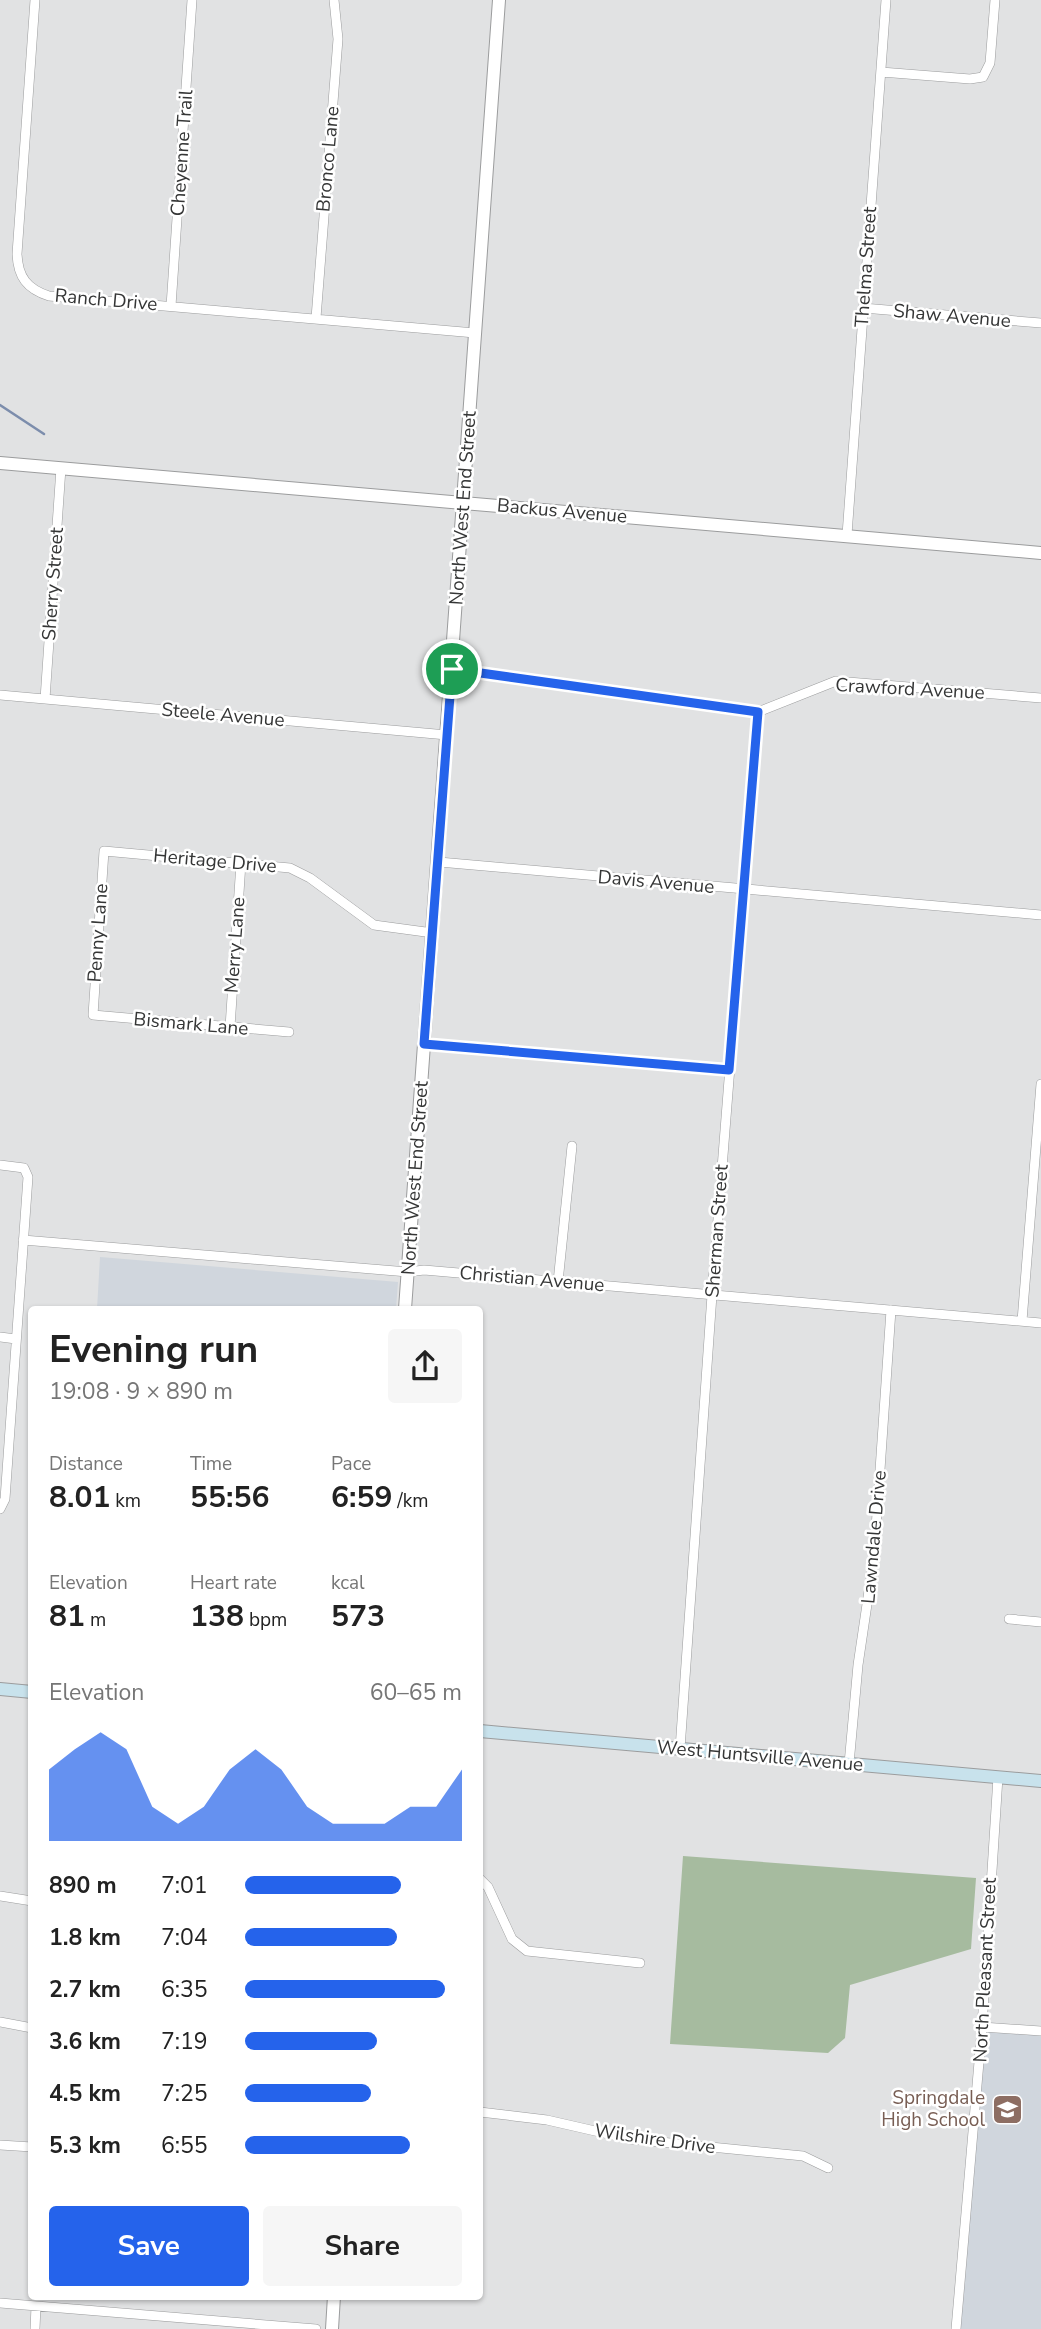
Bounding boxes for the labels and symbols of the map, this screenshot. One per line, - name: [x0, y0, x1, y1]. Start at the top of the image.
- street label: Cheyenne Trail: [165, 89, 199, 217]
- street label: Bronco Lane: [310, 105, 346, 213]
- street label: Thelma Street: [849, 205, 883, 328]
- street label: Ranch Drive: [54, 283, 158, 317]
- street label: Shaw Avenue: [892, 298, 1012, 334]
- street label: North West End Street: [443, 410, 483, 606]
- street label: Backus Avenue: [496, 492, 628, 530]
- street label: Sherry Street: [36, 526, 70, 641]
- pin: [422, 639, 482, 699]
- street label: Crawford Avenue: [835, 672, 985, 706]
- street label: Steele Avenue: [160, 697, 286, 733]
- street label: Heritage Drive: [152, 843, 278, 879]
- street label: Davis Avenue: [597, 864, 715, 900]
- street label: Penny Lane: [82, 883, 114, 983]
- street label: Merry Lane: [219, 896, 251, 994]
- street label: Bismark Lane: [132, 1006, 250, 1042]
- street label: North West End Street: [395, 1080, 435, 1276]
- street label: Sherman Street: [699, 1163, 735, 1298]
- street label: Christian Avenue: [458, 1260, 606, 1298]
- street label: Lawndale Drive: [855, 1469, 893, 1605]
- street label: West Huntsville Avenue: [656, 1734, 864, 1778]
- street label: North Pleasant Street: [967, 1876, 1003, 2063]
- place label: Springdale High School: [881, 2085, 985, 2133]
- school or university icon: Springdale High School: [991, 2092, 1025, 2126]
- street label: Wilshire Drive: [593, 2118, 717, 2160]

